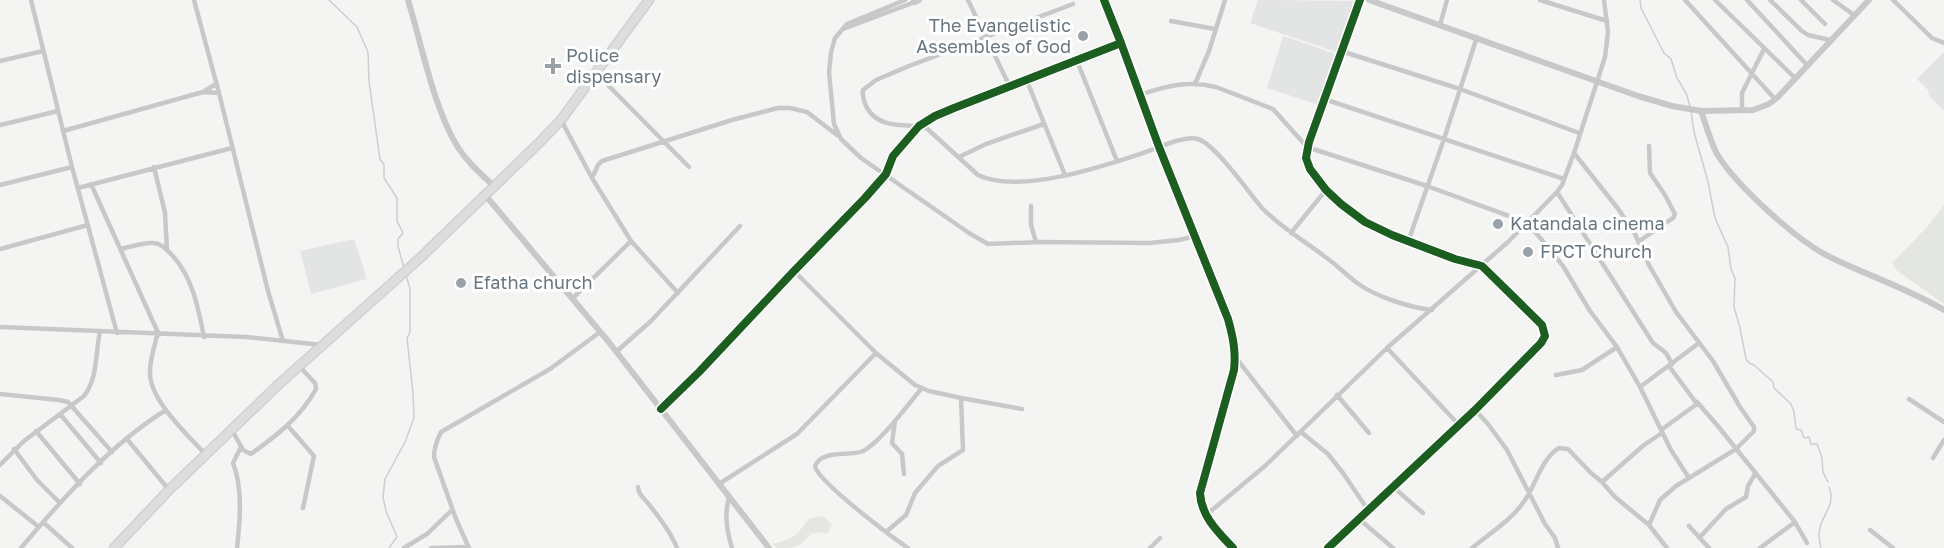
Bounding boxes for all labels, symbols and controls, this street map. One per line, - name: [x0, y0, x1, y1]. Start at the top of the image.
- place label: The Evangelistic Assembles of God: [916, 14, 1071, 57]
- marker: The Evangelistic Assembles of God: [1076, 29, 1090, 43]
- place label: Police dispensary: [566, 44, 661, 87]
- marker: Police dispensary: [544, 57, 562, 75]
- place label: Katandala cinema: [1510, 212, 1665, 234]
- marker: Katandala cinema: [1491, 217, 1505, 231]
- place label: FPCT Church: [1540, 240, 1652, 262]
- marker: FPCT Church: [1521, 245, 1535, 259]
- place label: Efatha church: [473, 271, 593, 293]
- marker: Efatha church: [454, 276, 468, 290]

